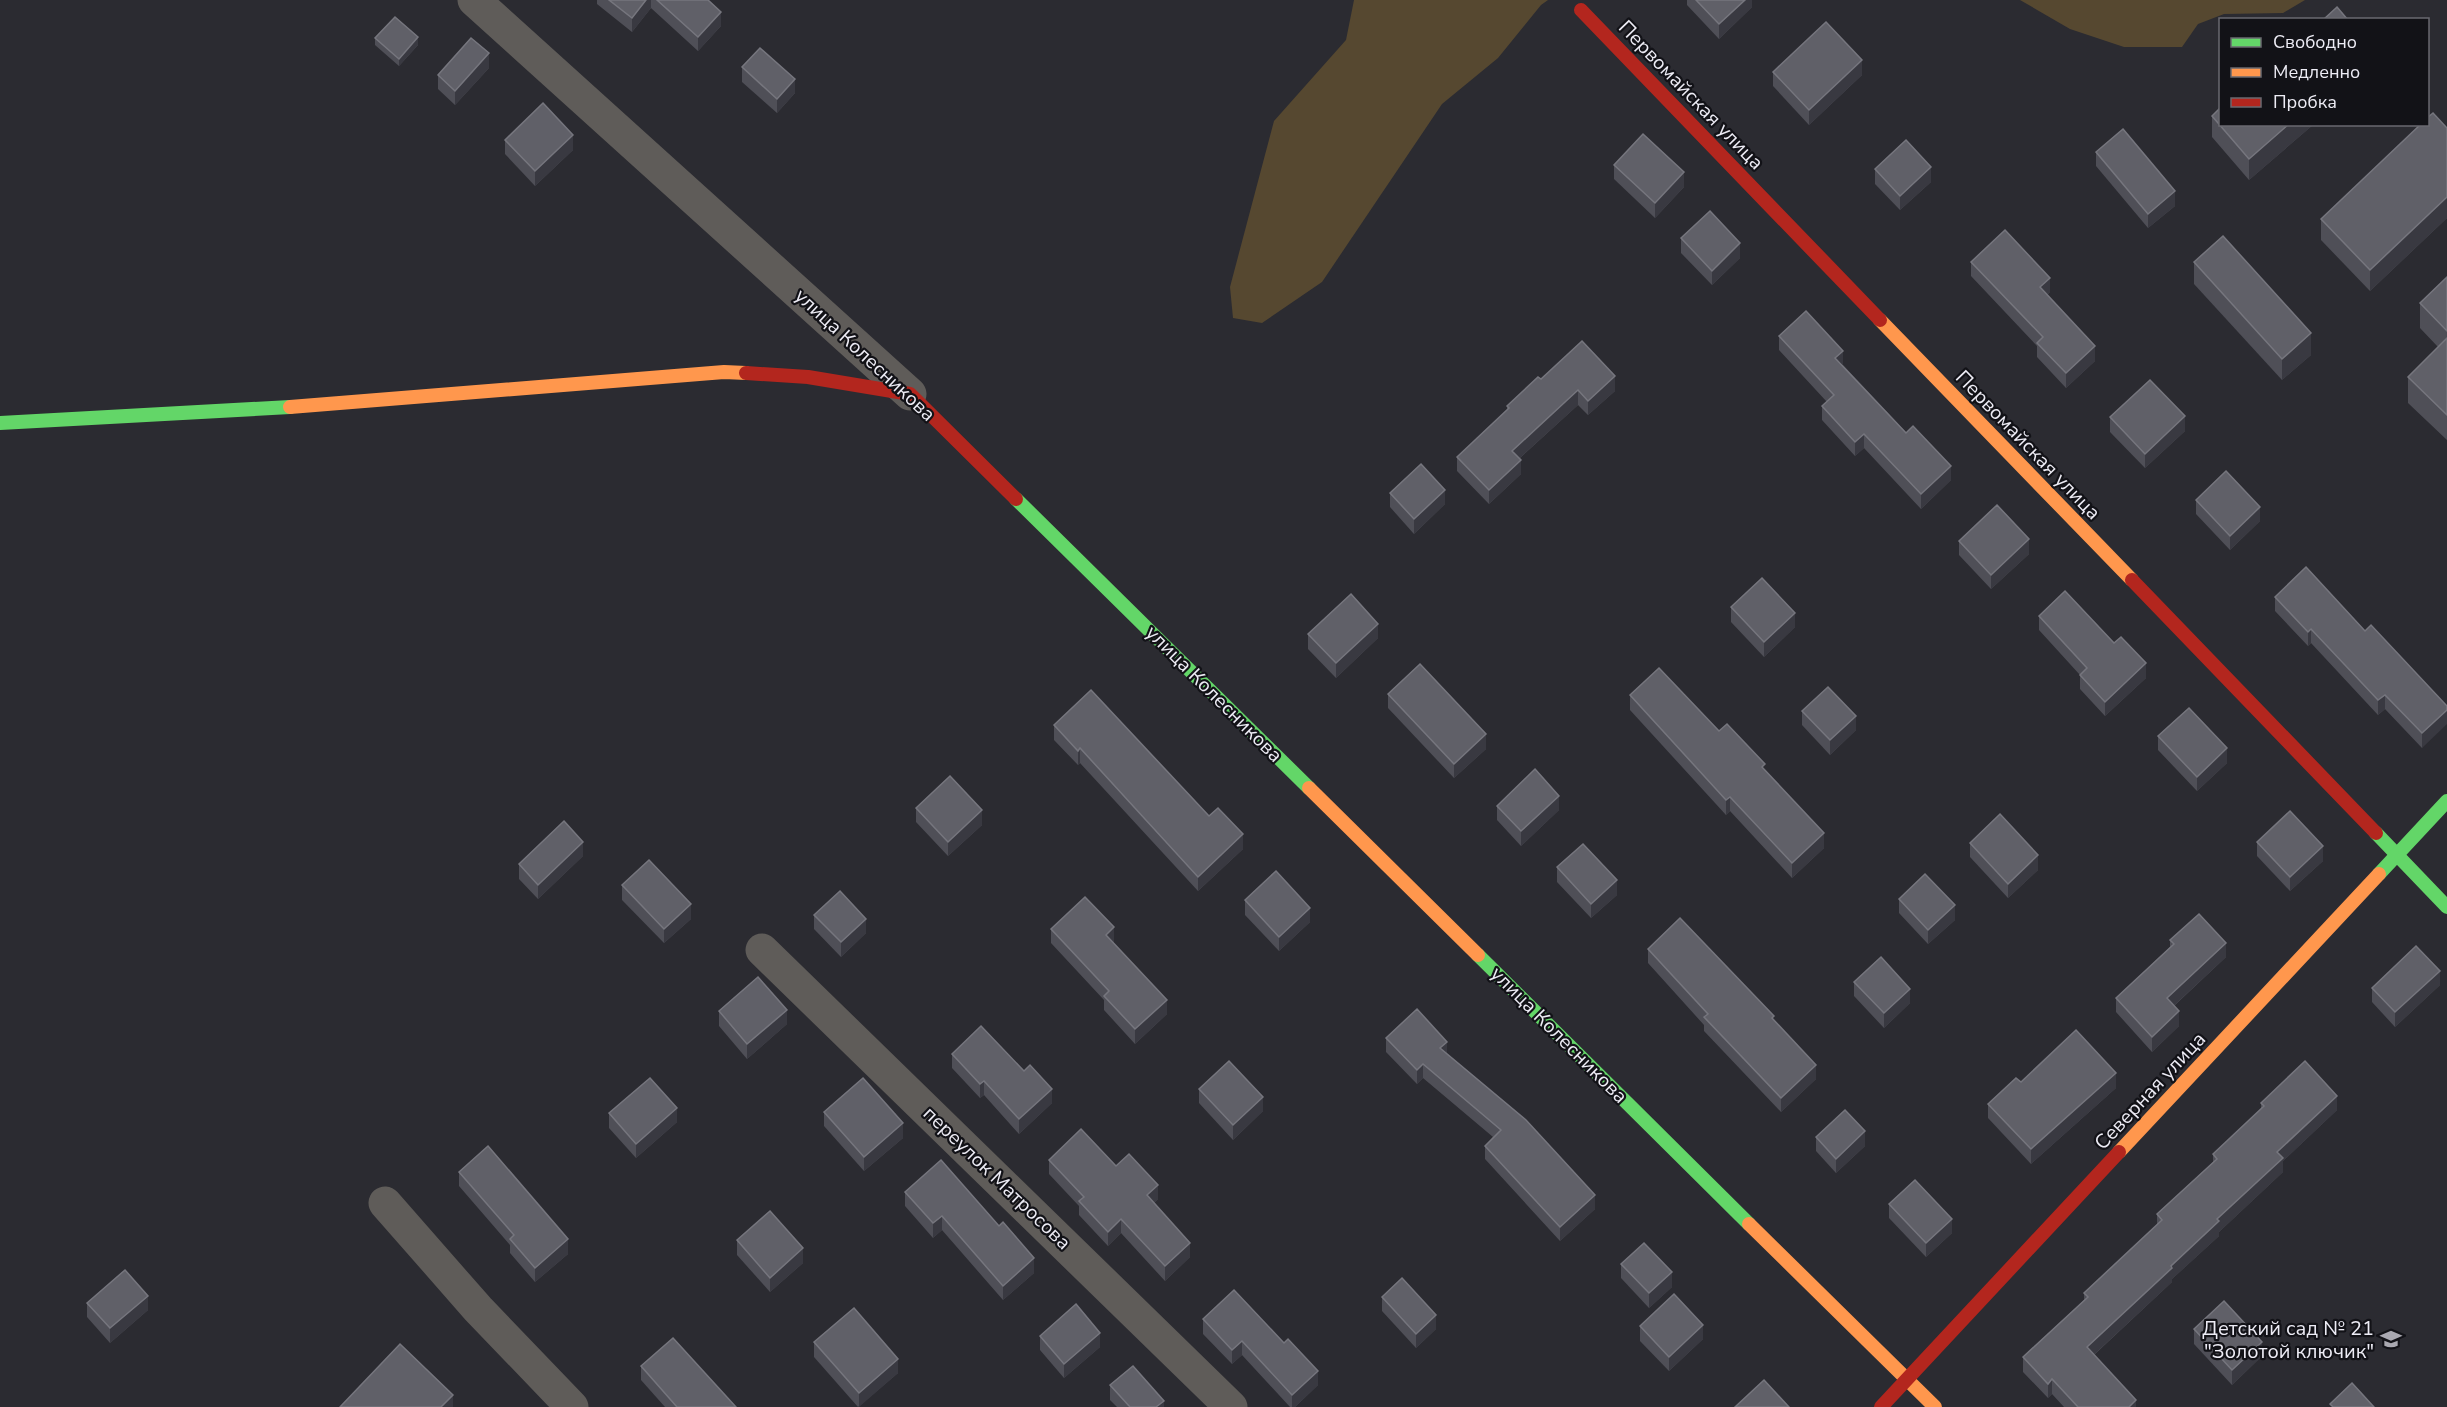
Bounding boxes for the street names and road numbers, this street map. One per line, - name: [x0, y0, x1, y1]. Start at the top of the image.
- street label: Первомайская улица: [1612, 14, 1770, 176]
- street label: улица Колесникова: [789, 283, 941, 427]
- street label: Первомайская улица: [1949, 364, 2107, 526]
- street label: улица Колесникова: [1140, 620, 1288, 768]
- street label: улица Колесникова: [1485, 961, 1633, 1109]
- street label: Северная улица: [2088, 1026, 2212, 1156]
- street label: переулок Матросова: [917, 1100, 1077, 1256]

